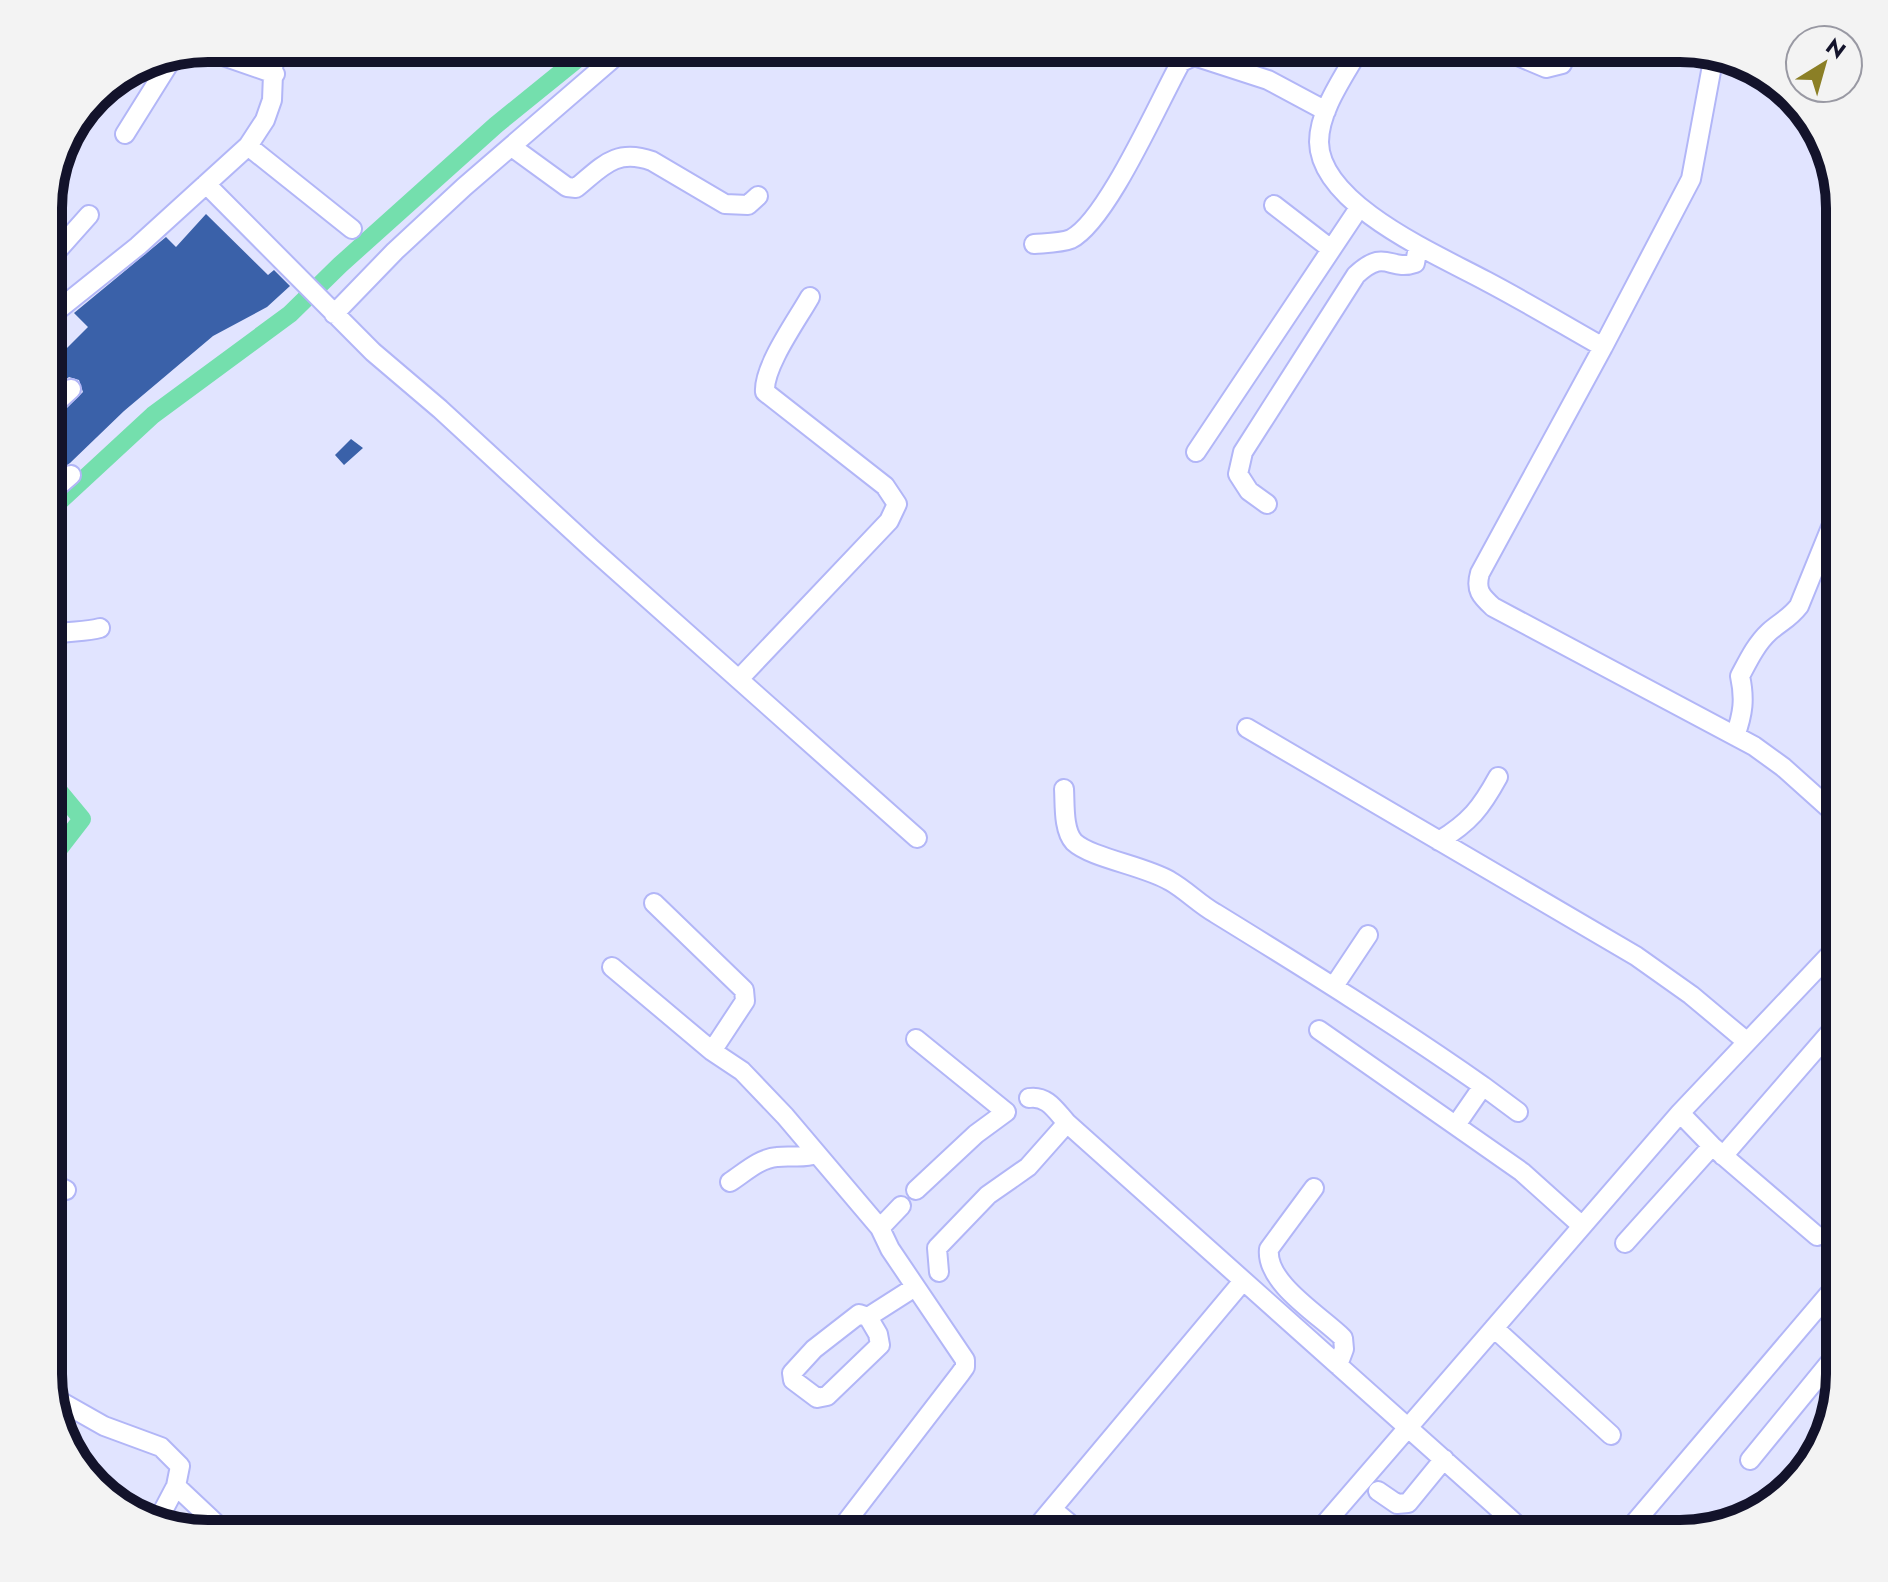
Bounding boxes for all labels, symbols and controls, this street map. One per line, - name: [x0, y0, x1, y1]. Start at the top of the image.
- north arrow: [1784, 24, 1864, 104]
- text: N: [1819, 30, 1853, 66]

